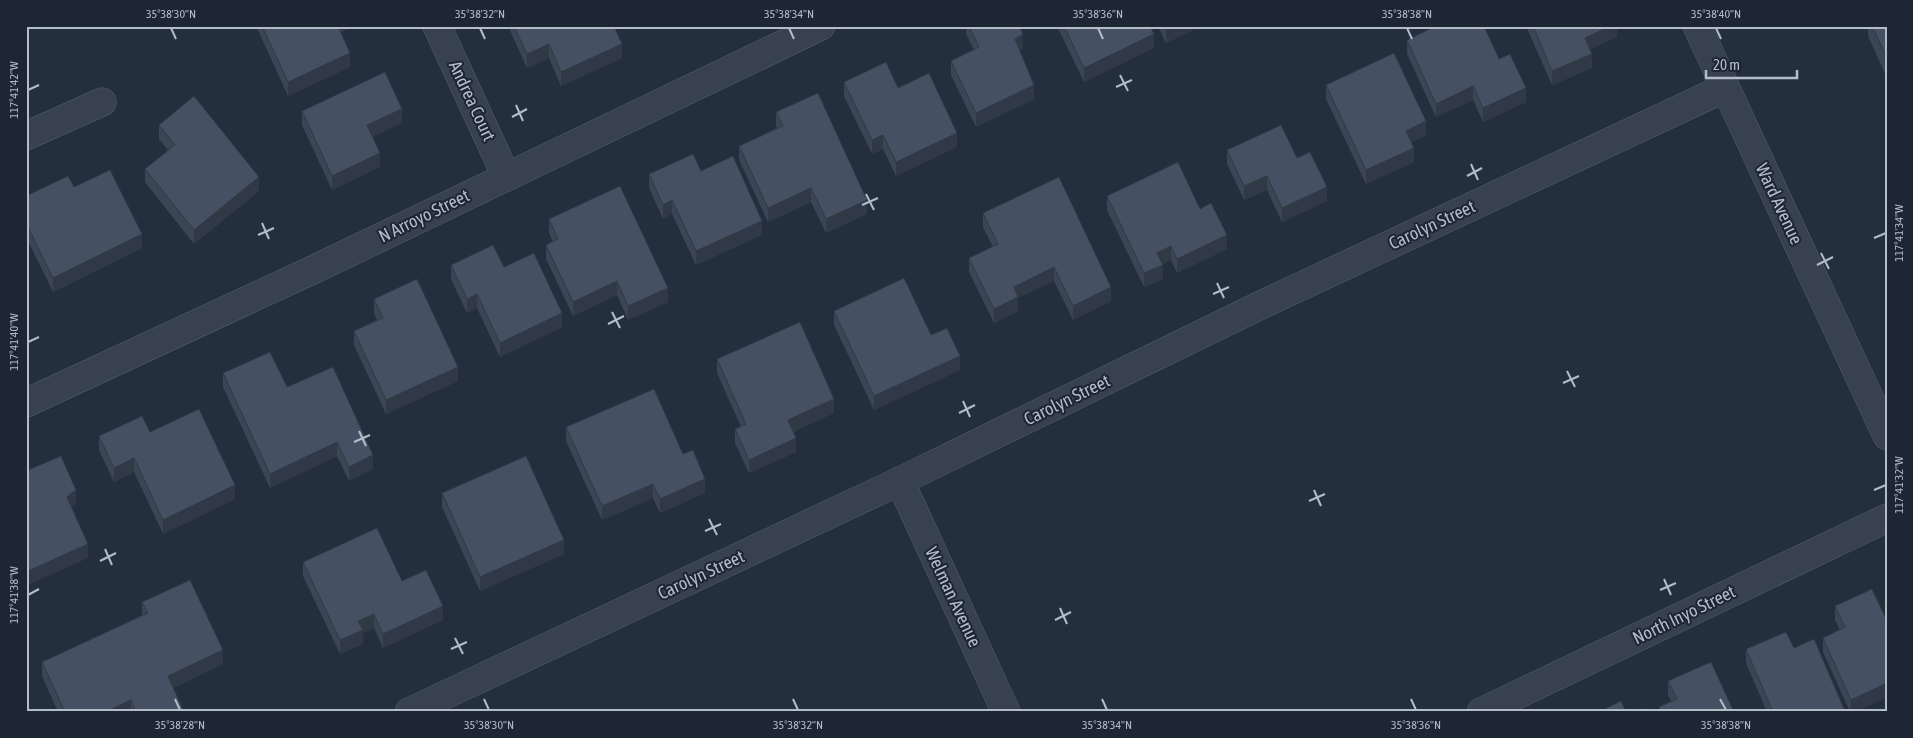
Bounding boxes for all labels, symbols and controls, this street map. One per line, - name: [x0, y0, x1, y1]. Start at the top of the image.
- text: 35°38'30"N: [146, 7, 196, 21]
- text: 35°38'32"N: [455, 7, 505, 21]
- text: 35°38'34"N: [764, 7, 814, 21]
- text: 35°38'36"N: [1073, 7, 1123, 21]
- text: 35°38'38"N: [1382, 7, 1432, 21]
- text: 35°38'40"N: [1691, 7, 1741, 21]
- scale bar: [1706, 48, 1797, 80]
- text: 20 m: [1713, 56, 1740, 73]
- street label: Andrea Court: [445, 57, 500, 144]
- text: 117°41'42"W: [7, 61, 21, 119]
- street label: Ward Avenue: [1752, 160, 1807, 248]
- street label: N Arroyo Street: [375, 185, 473, 247]
- street label: Carolyn Street: [1385, 195, 1478, 254]
- text: 117°41'34"W: [1892, 204, 1906, 262]
- text: 117°41'40"W: [7, 313, 21, 371]
- street label: Carolyn Street: [1020, 370, 1113, 429]
- text: 117°41'32"W: [1892, 456, 1906, 514]
- street label: Welman Avenue: [921, 543, 986, 650]
- street label: Carolyn Street: [654, 545, 747, 604]
- text: 117°41'38"W: [7, 566, 21, 624]
- street label: North Inyo Street: [1629, 581, 1739, 648]
- text: 35°38'28"N: [155, 718, 205, 732]
- text: 35°38'30"N: [464, 718, 514, 732]
- text: 35°38'32"N: [773, 718, 823, 732]
- text: 35°38'34"N: [1082, 718, 1132, 732]
- text: 35°38'36"N: [1391, 718, 1441, 732]
- text: 35°38'38"N: [1701, 718, 1751, 732]

